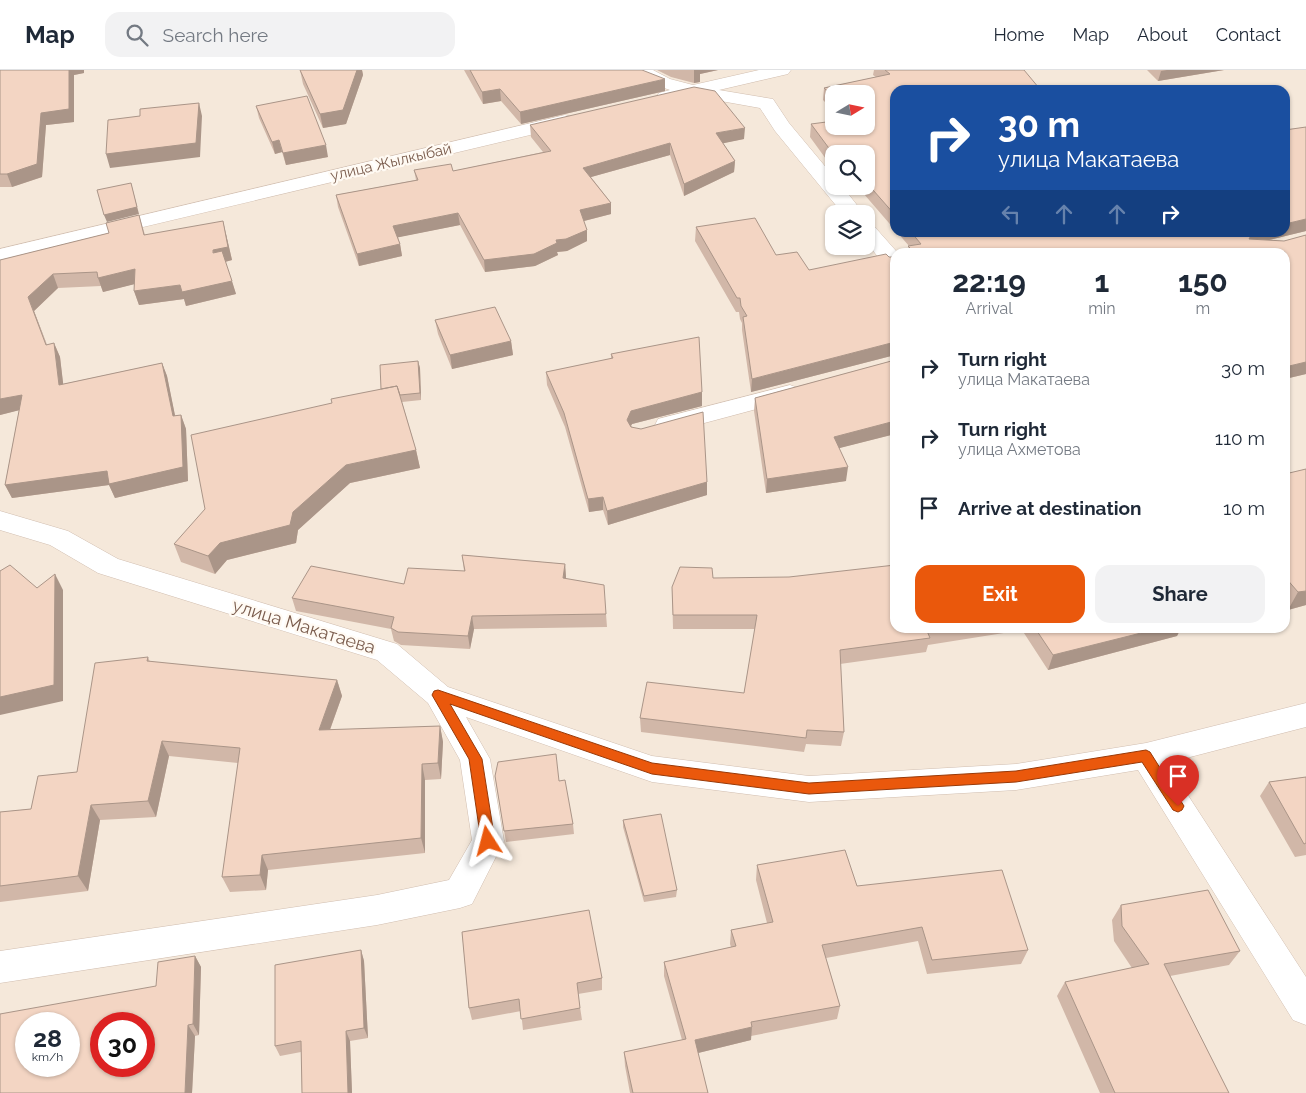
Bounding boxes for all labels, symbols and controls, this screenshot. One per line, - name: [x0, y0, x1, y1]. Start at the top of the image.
- search box: [105, 12, 455, 57]
- text: Map: [25, 20, 75, 49]
- icon: search: [123, 21, 151, 49]
- text: Search here: [163, 24, 268, 46]
- text: Home: [993, 24, 1044, 45]
- text: Map: [1072, 24, 1109, 45]
- text: About: [1137, 24, 1188, 45]
- text: Contact: [1216, 24, 1281, 45]
- north arrow: [825, 85, 875, 135]
- map controls: [825, 85, 875, 255]
- text: 30 m: [998, 104, 1080, 145]
- icon: right: [915, 105, 980, 170]
- street label: улица Жылкыбай: [329, 139, 453, 185]
- button: search: [825, 145, 875, 195]
- text: улица Макатаева: [998, 146, 1179, 172]
- icon: left: [997, 200, 1025, 228]
- icon: ahead: [1050, 200, 1078, 228]
- icon: ahead: [1103, 200, 1131, 228]
- icon: right: [1156, 200, 1184, 228]
- button: layers: [825, 205, 875, 255]
- text: 22:19: [952, 264, 1026, 299]
- text: 1: [1095, 264, 1109, 299]
- text: 150: [1178, 264, 1228, 299]
- text: Arrival: [966, 299, 1013, 318]
- text: min: [1088, 299, 1116, 318]
- text: m: [1195, 299, 1210, 318]
- text: Turn right: [958, 348, 1047, 370]
- icon: right: [915, 354, 943, 382]
- text: 30 m: [1221, 357, 1265, 379]
- text: улица Макатаева: [958, 370, 1090, 389]
- text: Turn right: [958, 418, 1047, 440]
- icon: right: [915, 424, 943, 452]
- text: 110 m: [1215, 427, 1265, 449]
- text: улица Ахметова: [958, 440, 1081, 459]
- icon: arrive: [915, 494, 943, 522]
- text: Arrive at destination: [958, 497, 1142, 519]
- text: 10 m: [1223, 497, 1265, 519]
- button: Exit: [915, 565, 1085, 623]
- button: Share: [1095, 565, 1265, 623]
- street label: улица Макатаева: [230, 594, 378, 658]
- pin: [1157, 755, 1199, 806]
- icon: arrive: [1164, 762, 1192, 790]
- position arrow: [461, 814, 513, 866]
- speed limit sign: 30: [90, 1012, 155, 1077]
- text: 28: [33, 1023, 62, 1053]
- text: km/h: [32, 1050, 63, 1064]

